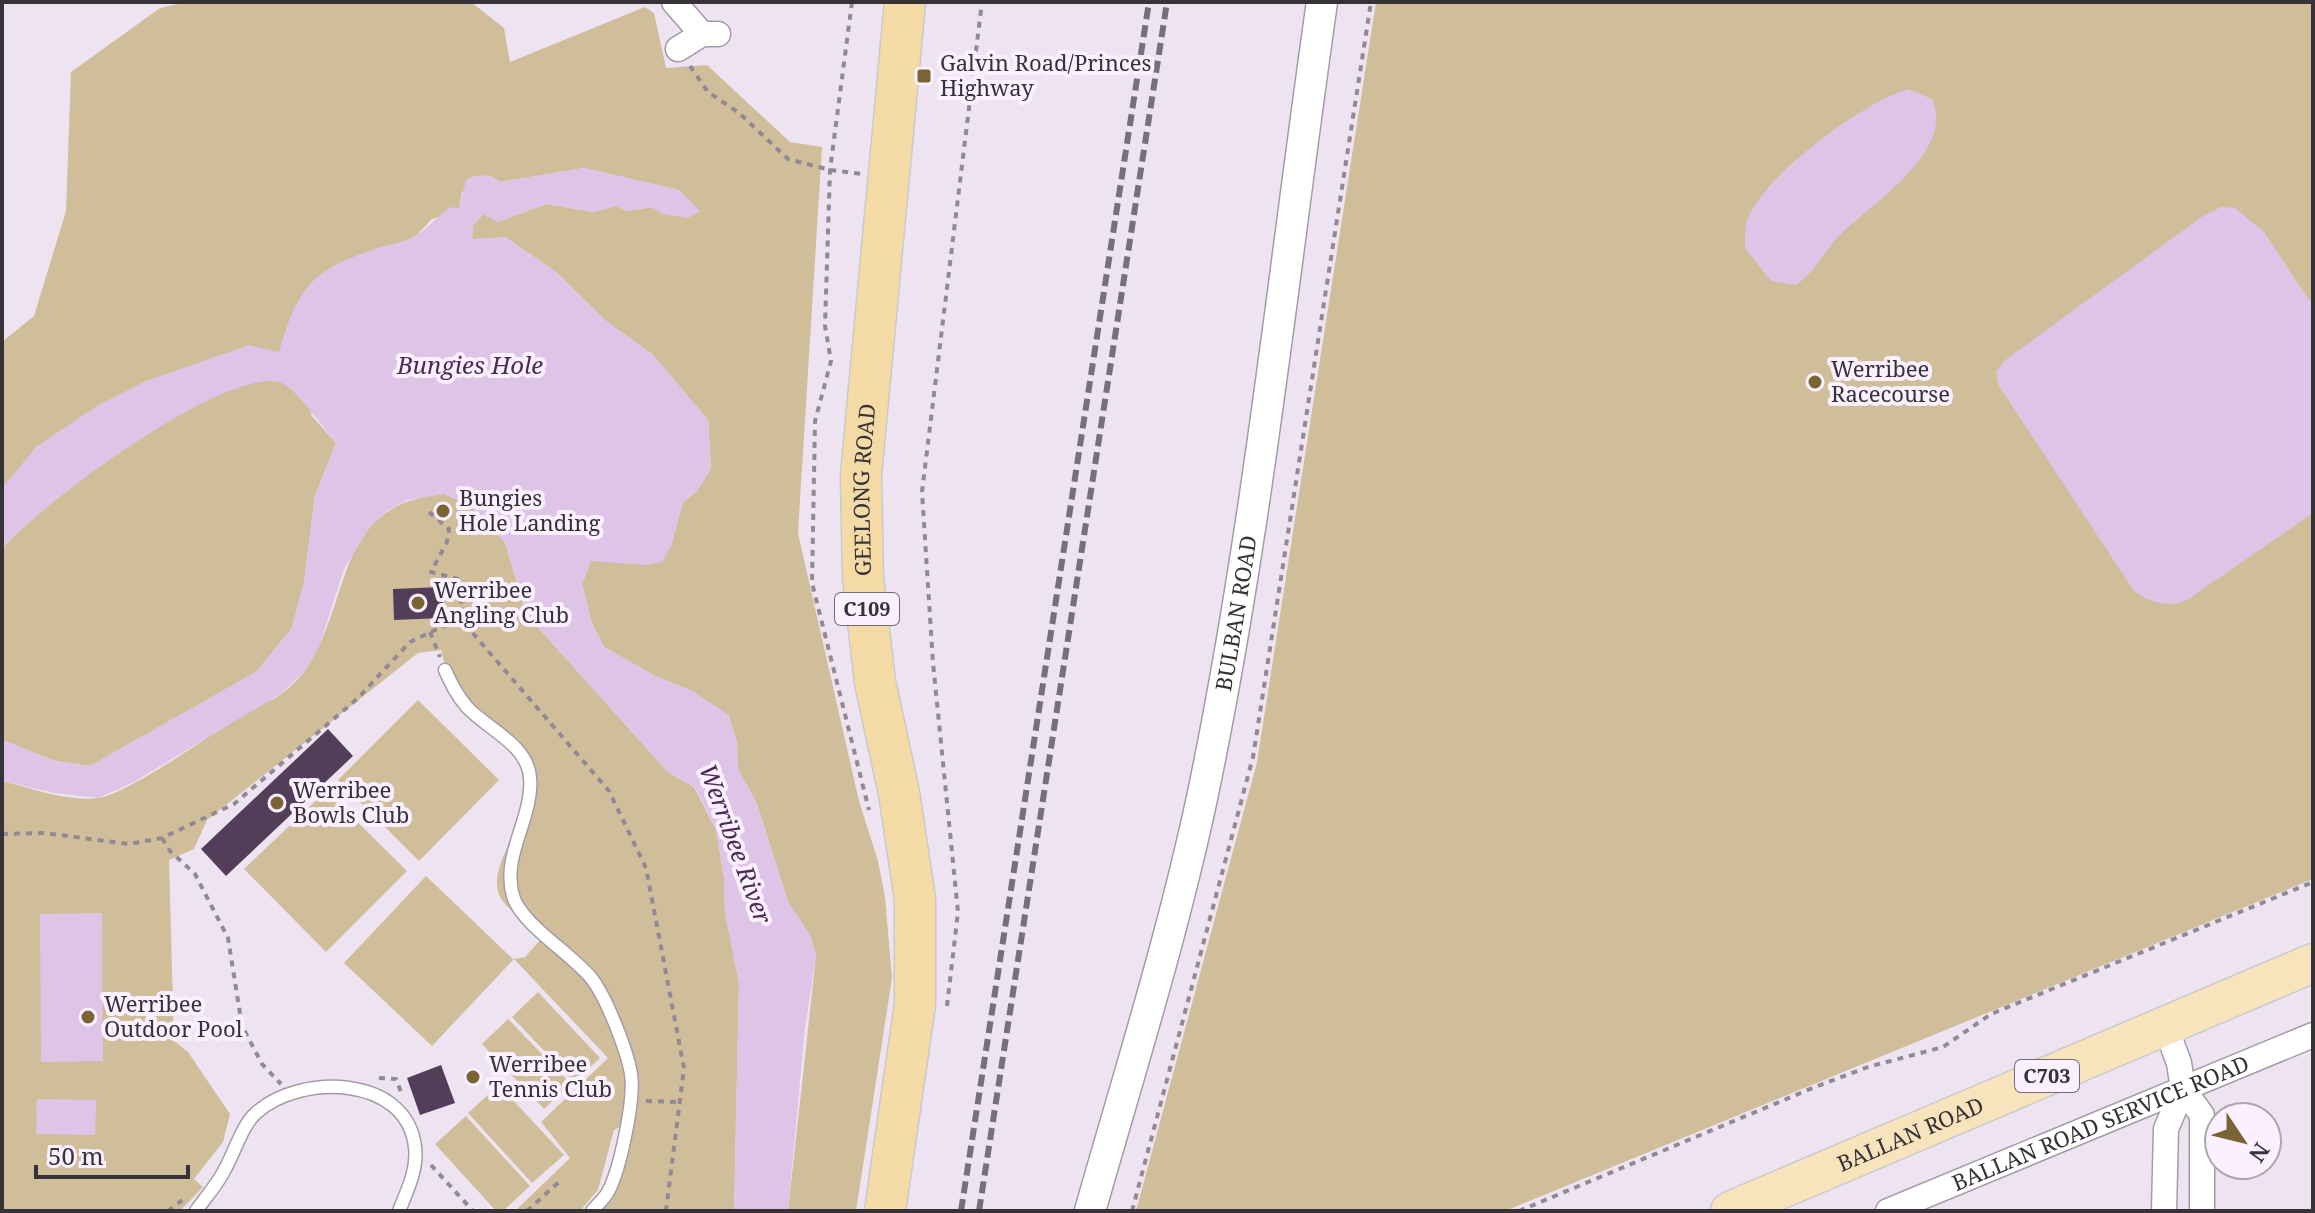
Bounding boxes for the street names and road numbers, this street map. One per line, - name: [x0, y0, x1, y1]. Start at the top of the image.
- street label: GEELONG ROAD: [845, 402, 882, 576]
- street label: BULBAN ROAD: [1207, 533, 1263, 693]
- road number: C109: [835, 593, 899, 625]
- street label: BALLAN ROAD SERVICE ROAD: [1947, 1047, 2253, 1197]
- road number: C703: [2015, 1060, 2079, 1092]
- street label: BALLAN ROAD: [1832, 1089, 1988, 1178]

